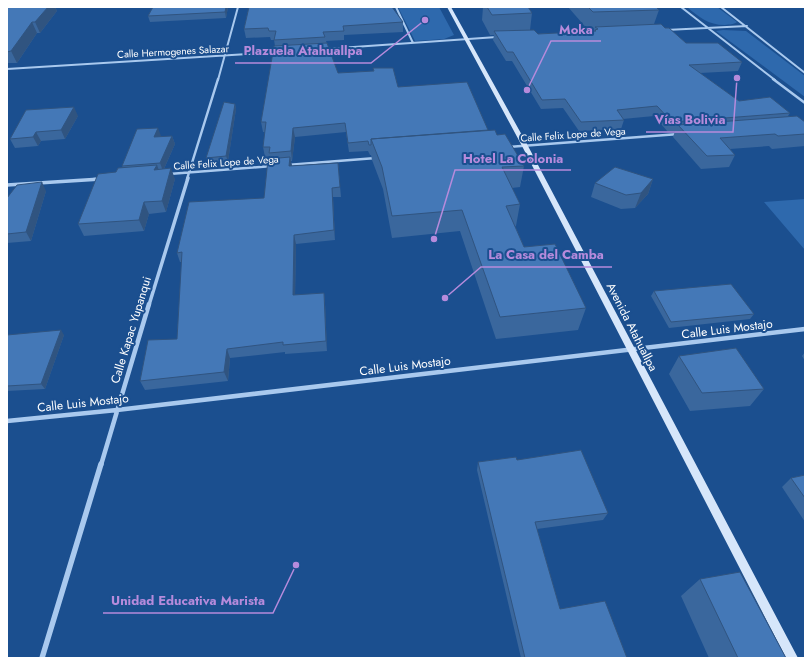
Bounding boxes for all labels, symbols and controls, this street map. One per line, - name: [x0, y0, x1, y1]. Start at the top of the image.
- callout: Moka: [551, 16, 601, 41]
- text: Moka: [559, 20, 593, 39]
- callout: Plazuela Atahuallpa: [235, 38, 371, 63]
- street label: Calle Hermogenes Salazar: [117, 41, 230, 62]
- text: Plazuela Atahuallpa: [243, 41, 363, 60]
- callout: Vías Bolivia: [646, 107, 733, 132]
- text: Vías Bolivia: [654, 110, 725, 129]
- street label: Calle Felix Lope de Vega: [520, 123, 626, 146]
- callout: Hotel La Colonia: [455, 145, 571, 170]
- text: Hotel La Colonia: [463, 149, 563, 168]
- street label: Calle Felix Lope de Vega: [173, 151, 279, 174]
- callout: La Casa del Camba: [481, 242, 612, 267]
- text: La Casa del Camba: [488, 245, 604, 264]
- street label: Calle Kapac Yupanqui: [106, 274, 156, 386]
- street label: Avenida Atahuallpa: [602, 280, 662, 375]
- street label: Calle Luis Mostajo: [680, 314, 774, 344]
- street label: Calle Luis Mostajo: [358, 351, 452, 381]
- street label: Calle Luis Mostajo: [36, 389, 130, 417]
- callout: Unidad Educativa Marista: [103, 588, 273, 613]
- text: Unidad Educativa Marista: [111, 591, 265, 610]

